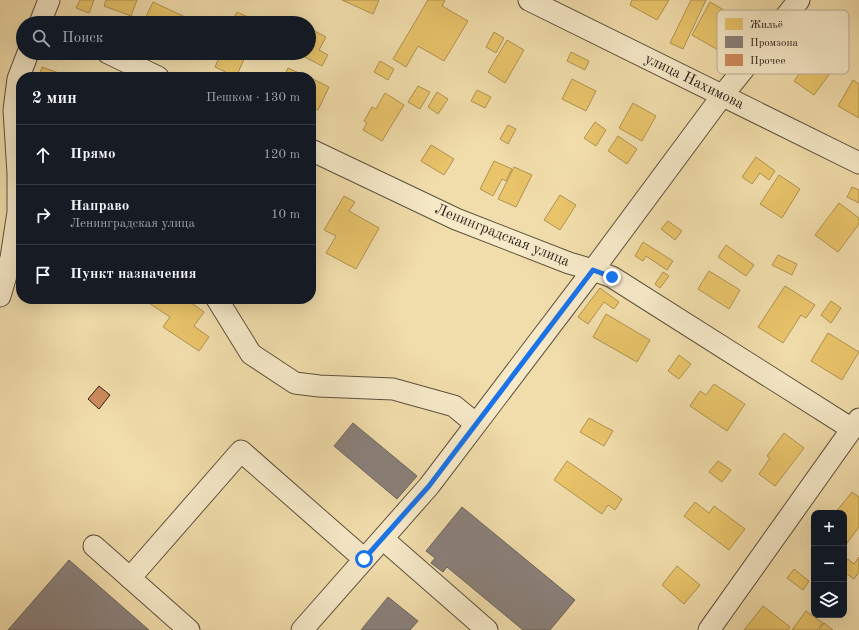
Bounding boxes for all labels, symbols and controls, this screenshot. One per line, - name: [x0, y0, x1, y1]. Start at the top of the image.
- legend: [717, 10, 849, 74]
- search box: [16, 16, 316, 60]
- text: Жильё: [750, 20, 783, 31]
- icon: search: [30, 27, 52, 49]
- text: Поиск: [62, 31, 103, 46]
- text: Промзона: [750, 38, 798, 49]
- street label: улица Нахимова: [642, 52, 747, 113]
- text: Прочее: [750, 56, 785, 67]
- text: 2 мин: [32, 90, 77, 107]
- text: Пешком · 130 m: [206, 91, 300, 104]
- icon: ahead: [32, 144, 54, 166]
- text: Прямо: [70, 147, 116, 162]
- text: 120 m: [263, 148, 300, 161]
- text: Направо: [70, 199, 129, 214]
- street label: Ленинградская улица: [432, 202, 572, 270]
- icon: right: [32, 204, 54, 226]
- text: 10 m: [271, 208, 300, 221]
- text: Ленинградская улица: [70, 217, 195, 230]
- icon: arrive: [32, 264, 54, 286]
- text: Пункт назначения: [70, 267, 197, 282]
- route end: [603, 268, 621, 286]
- map controls: [811, 510, 847, 618]
- button: +: [811, 510, 847, 546]
- button: −: [811, 546, 847, 582]
- route start: [355, 550, 373, 568]
- button: layers: [811, 582, 847, 618]

